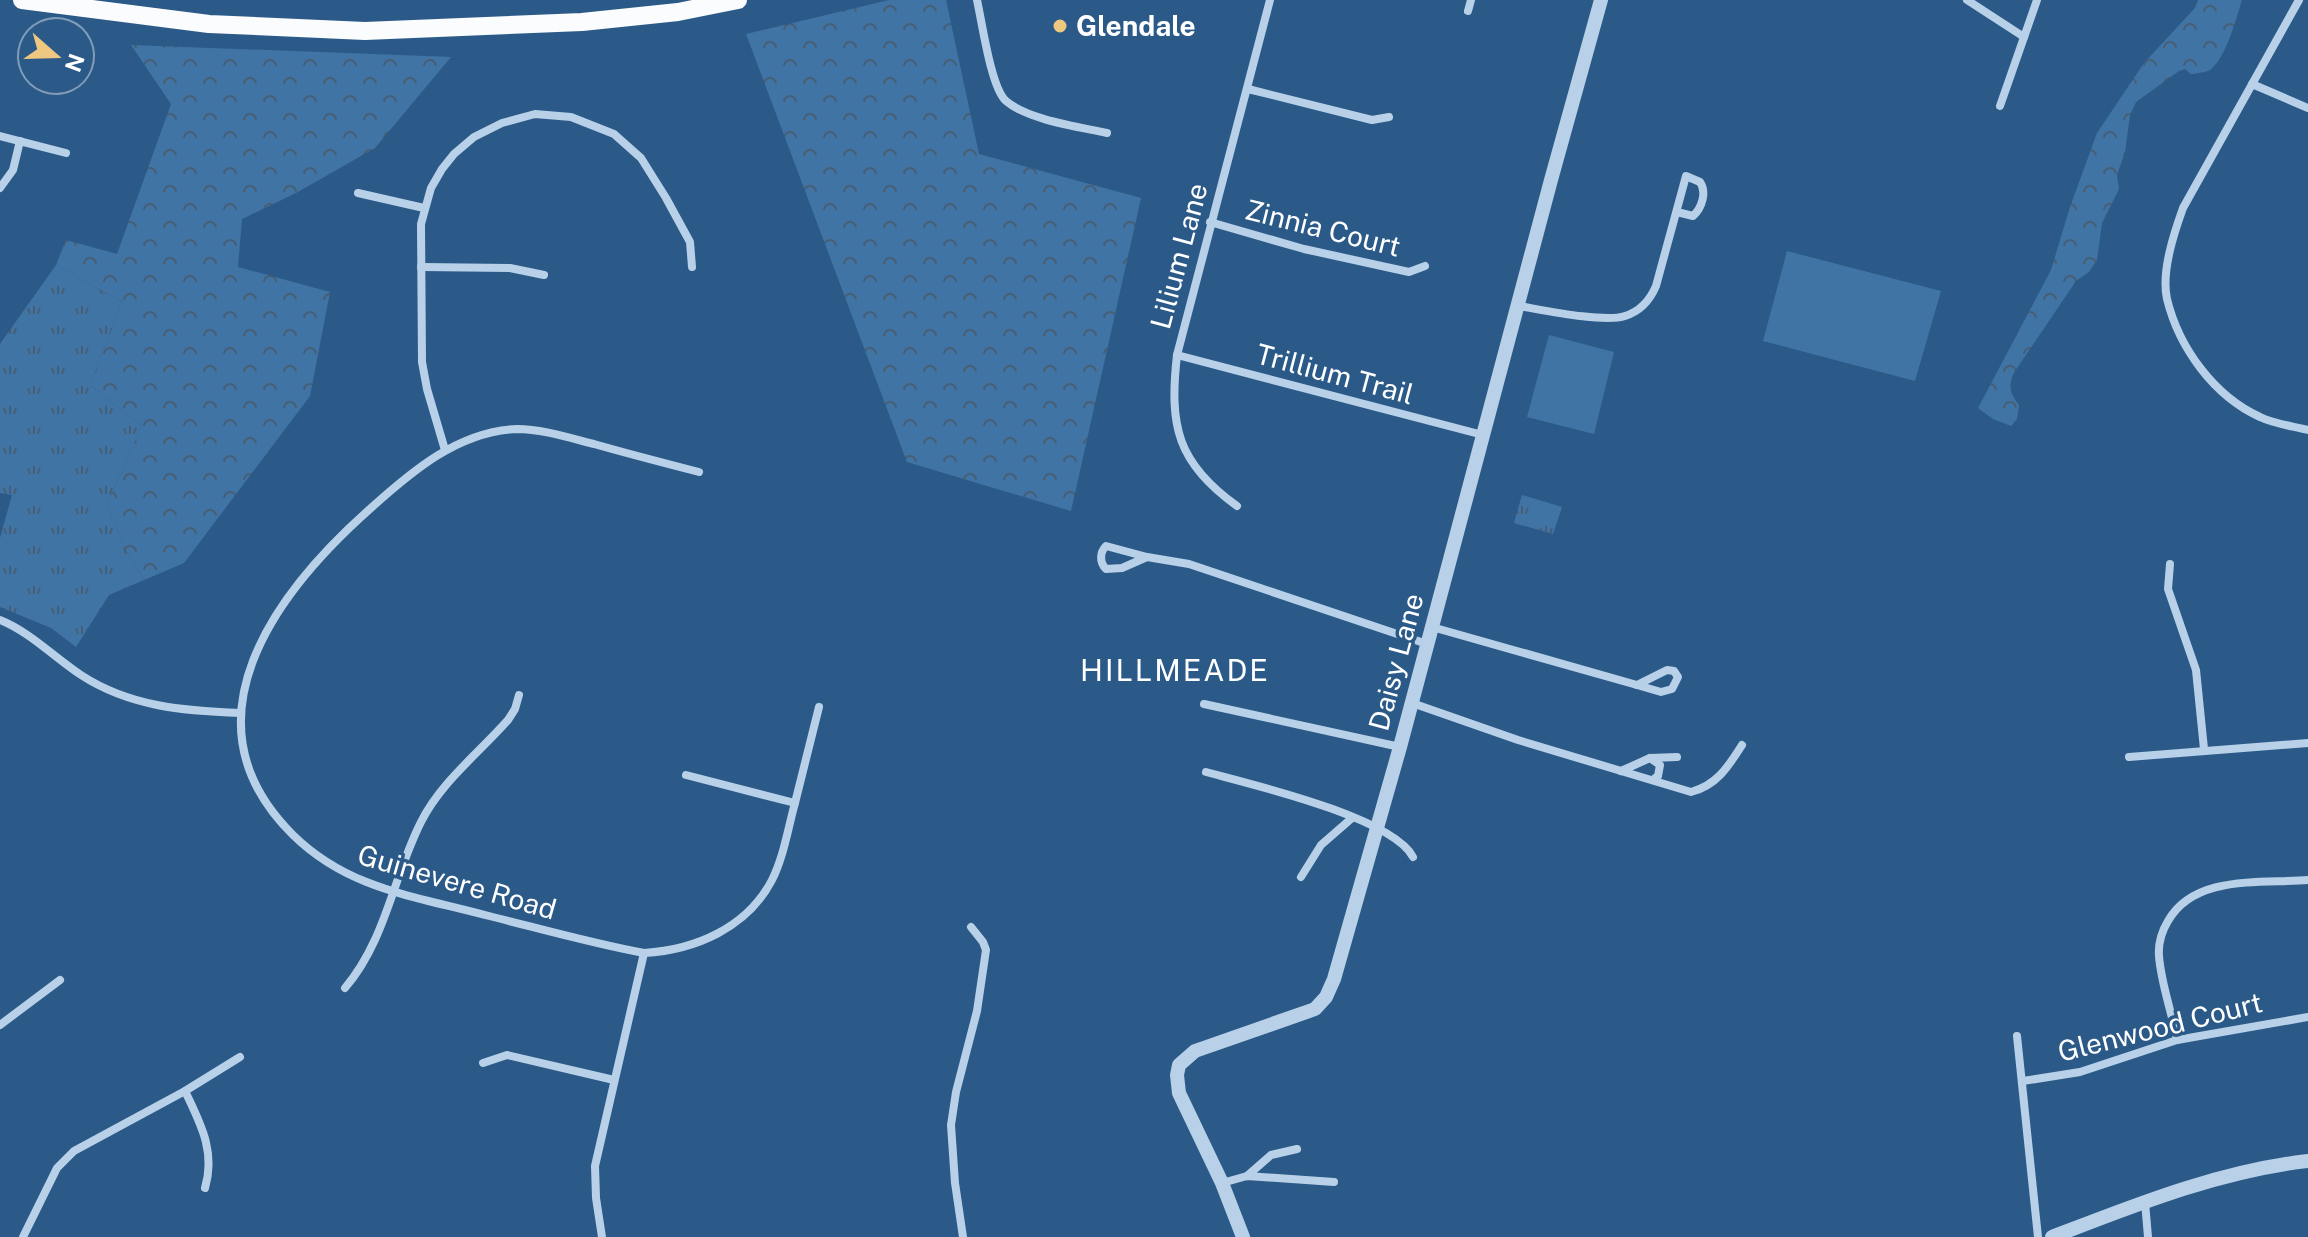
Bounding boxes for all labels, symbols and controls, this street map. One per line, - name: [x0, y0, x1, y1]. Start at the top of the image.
- place label: Glendale: [1076, 9, 1196, 42]
- north arrow: [16, 16, 96, 96]
- marker: Glendale: [1051, 17, 1069, 35]
- text: N: [60, 50, 90, 75]
- street label: Lilium Lane: [1143, 180, 1214, 332]
- street label: Zinnia Court: [1242, 192, 1404, 263]
- street label: Trillium Trail: [1253, 337, 1418, 410]
- street label: Daisy Lane: [1361, 590, 1430, 734]
- district label: HILLMEADE: [1080, 652, 1270, 688]
- street label: Guinevere Road: [354, 837, 560, 926]
- street label: Glenwood Court: [2054, 985, 2266, 1068]

